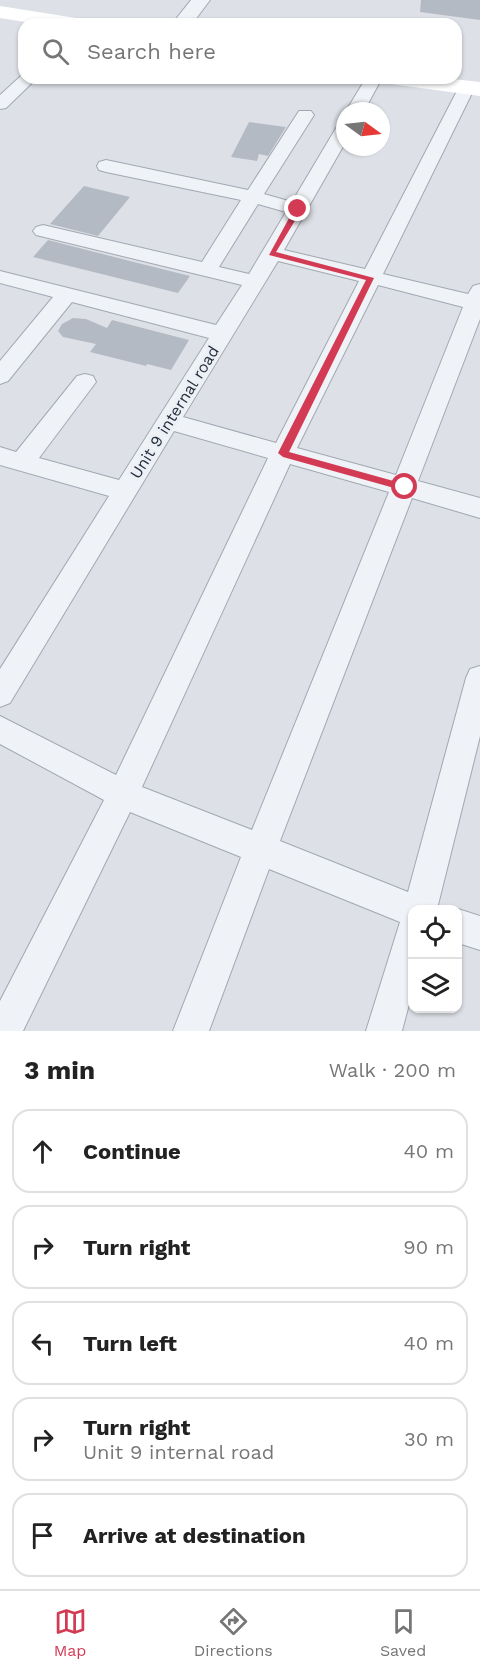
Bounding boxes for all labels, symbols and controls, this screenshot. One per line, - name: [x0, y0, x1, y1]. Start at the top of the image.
- search box: [18, 18, 462, 84]
- icon: search: [39, 35, 72, 68]
- text: Search here: [87, 39, 216, 64]
- north arrow: [336, 102, 390, 156]
- route end: [284, 195, 310, 221]
- street label: Unit 9 internal road: [126, 342, 223, 482]
- route start: [391, 473, 417, 499]
- map controls: [408, 905, 462, 1013]
- button: locate: [408, 905, 462, 959]
- button: layers: [408, 959, 462, 1013]
- text: 3 min: [24, 1055, 95, 1085]
- text: Walk · 200 m: [329, 1058, 456, 1082]
- icon: ahead: [26, 1135, 59, 1168]
- text: Continue: [83, 1139, 181, 1164]
- text: 40 m: [403, 1139, 454, 1163]
- icon: right: [26, 1231, 59, 1264]
- text: Turn right: [83, 1235, 190, 1260]
- text: 90 m: [403, 1235, 454, 1259]
- icon: left: [26, 1327, 59, 1360]
- text: Turn left: [83, 1331, 177, 1356]
- text: 40 m: [403, 1331, 454, 1355]
- text: Turn right: [83, 1415, 190, 1440]
- icon: right: [26, 1423, 59, 1456]
- text: 30 m: [404, 1427, 454, 1451]
- text: Unit 9 internal road: [83, 1440, 274, 1464]
- icon: arrive: [26, 1519, 59, 1552]
- text: Arrive at destination: [83, 1523, 306, 1548]
- tab: Map: [54, 1605, 87, 1660]
- tab: Directions: [194, 1605, 273, 1660]
- tab: Saved: [380, 1605, 426, 1660]

